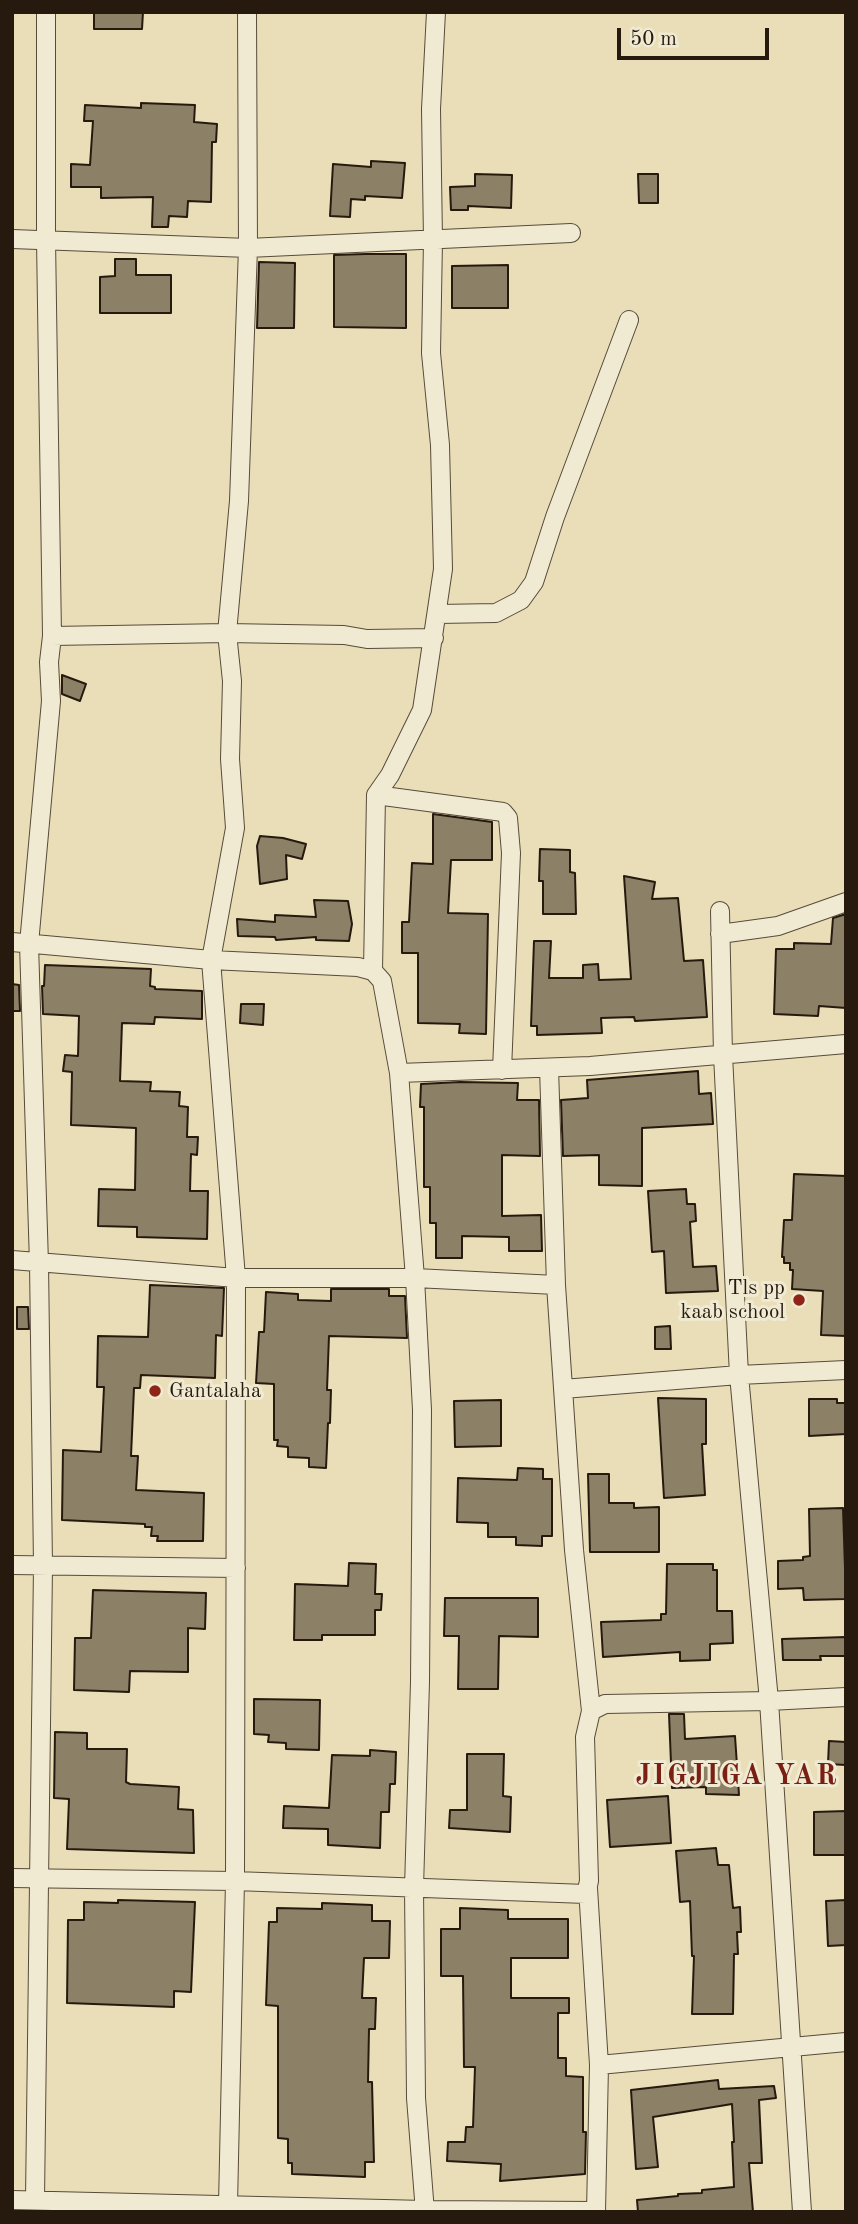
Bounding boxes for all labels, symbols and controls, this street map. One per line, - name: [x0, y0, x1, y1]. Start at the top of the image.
- scale bar: [620, 14, 772, 58]
- text: 50 m: [630, 29, 677, 50]
- place label: Tls pp kaab school: [681, 1275, 785, 1325]
- marker: Tls pp kaab school: [791, 1292, 807, 1308]
- place label: Gantalaha: [169, 1378, 261, 1404]
- marker: Gantalaha: [147, 1383, 163, 1399]
- district label: JIGJIGA YAR: [637, 1760, 837, 1794]

